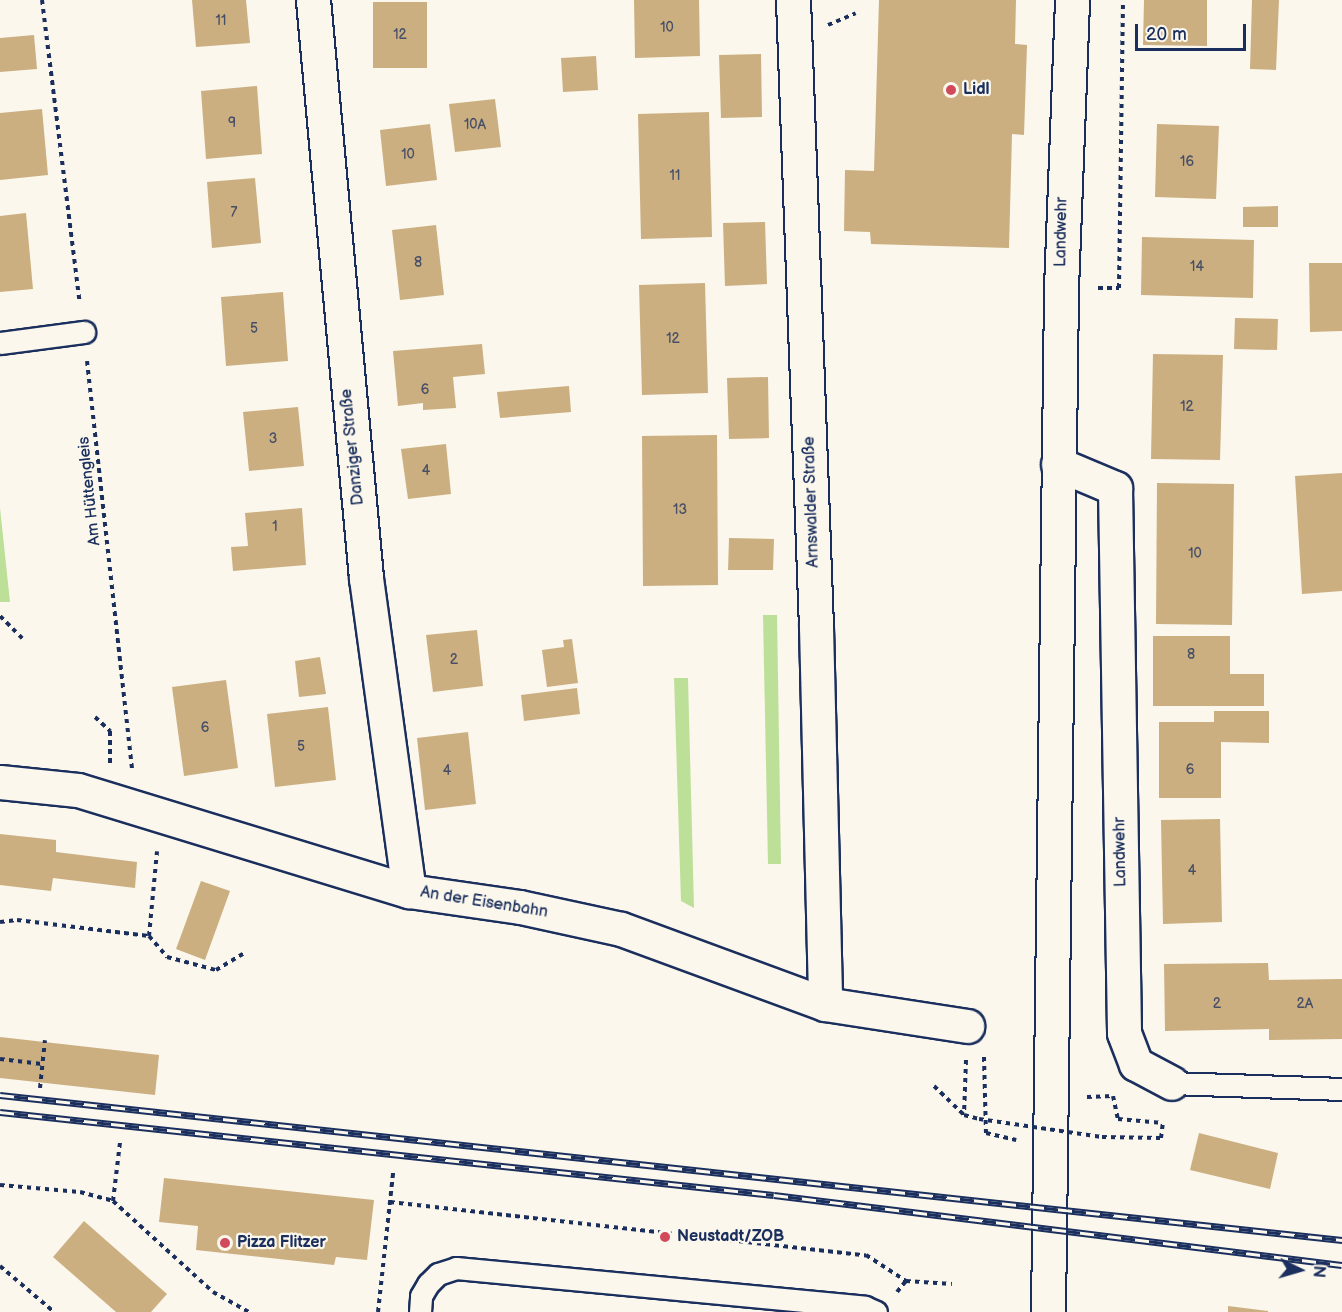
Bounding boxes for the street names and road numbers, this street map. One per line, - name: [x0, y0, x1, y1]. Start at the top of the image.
- street label: Landwehr: [1052, 197, 1072, 267]
- street label: Danziger Straße: [337, 388, 369, 506]
- street label: Am Hüttengleis: [75, 435, 105, 547]
- street label: Arnswalder Straße: [800, 436, 824, 568]
- street label: Landwehr: [1111, 817, 1131, 887]
- street label: An der Eisenbahn: [419, 883, 549, 923]

